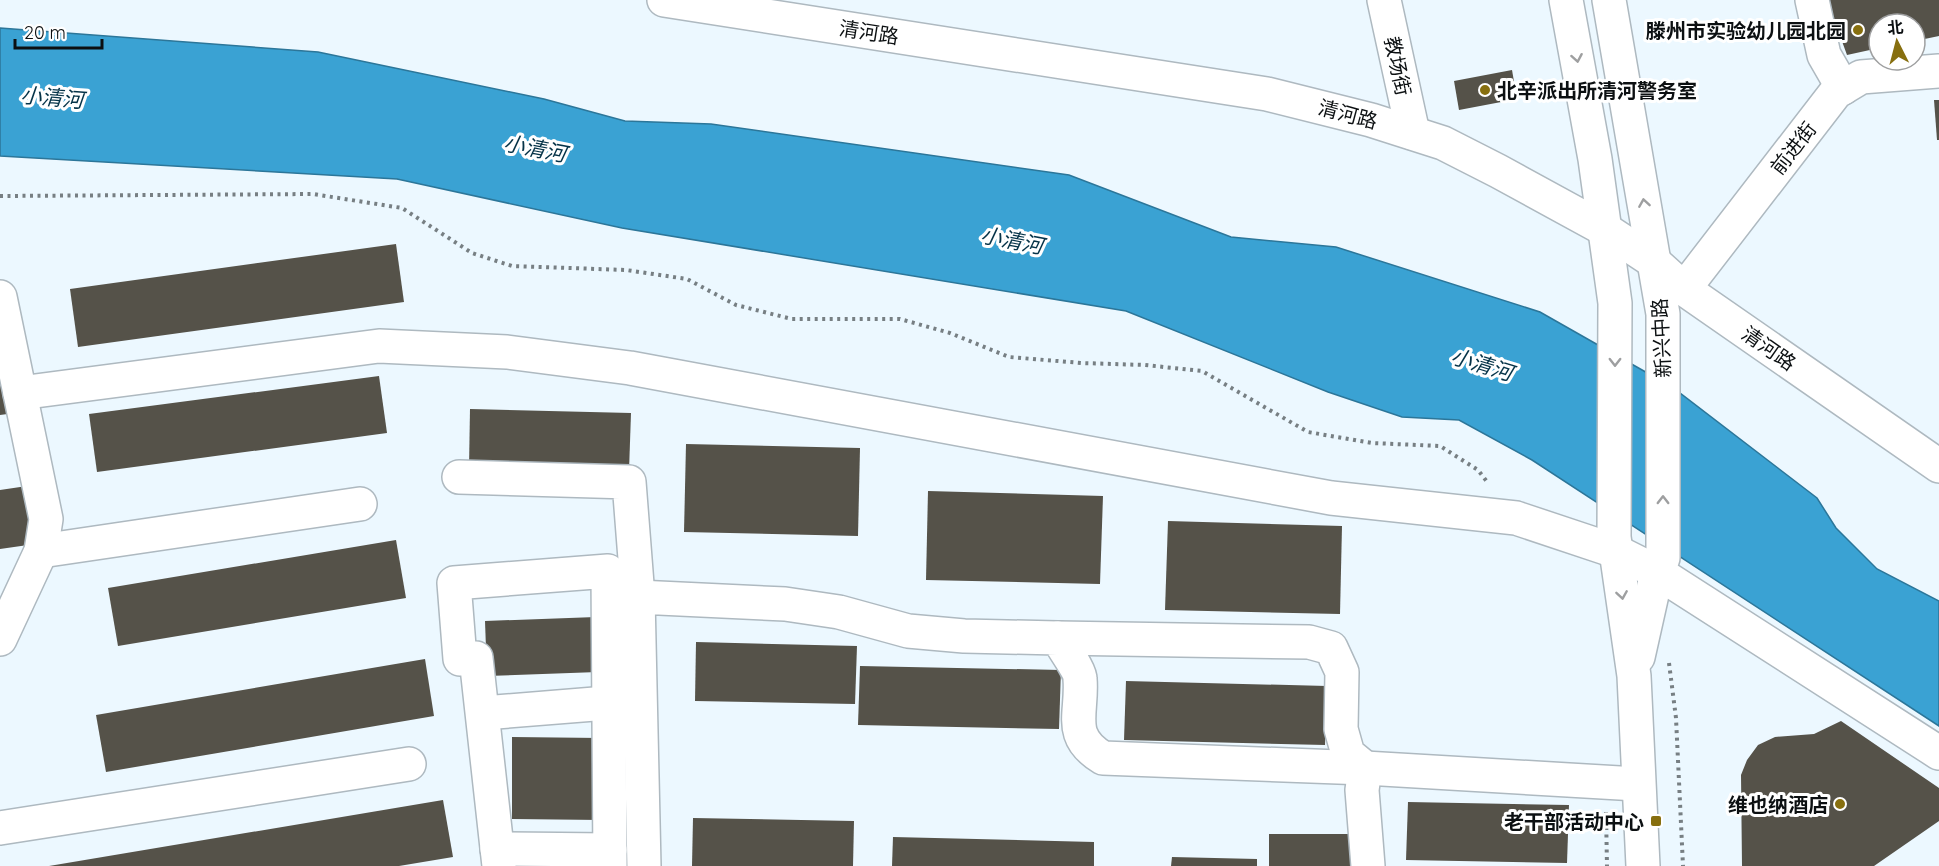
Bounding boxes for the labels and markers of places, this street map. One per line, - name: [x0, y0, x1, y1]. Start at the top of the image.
- place label: 滕州市实验幼儿园北园: [1646, 18, 1846, 43]
- marker: 滕州市实验幼儿园北园: [1851, 23, 1865, 37]
- place label: 北辛派出所清河警务室: [1497, 78, 1697, 103]
- marker: 北辛派出所清河警务室: [1478, 83, 1492, 97]
- place label: 维也纳酒店: [1728, 792, 1828, 817]
- marker: 维也纳酒店: [1833, 797, 1847, 811]
- place label: 老干部活动中心: [1504, 809, 1644, 834]
- marker: 老干部活动中心: [1649, 814, 1663, 828]

